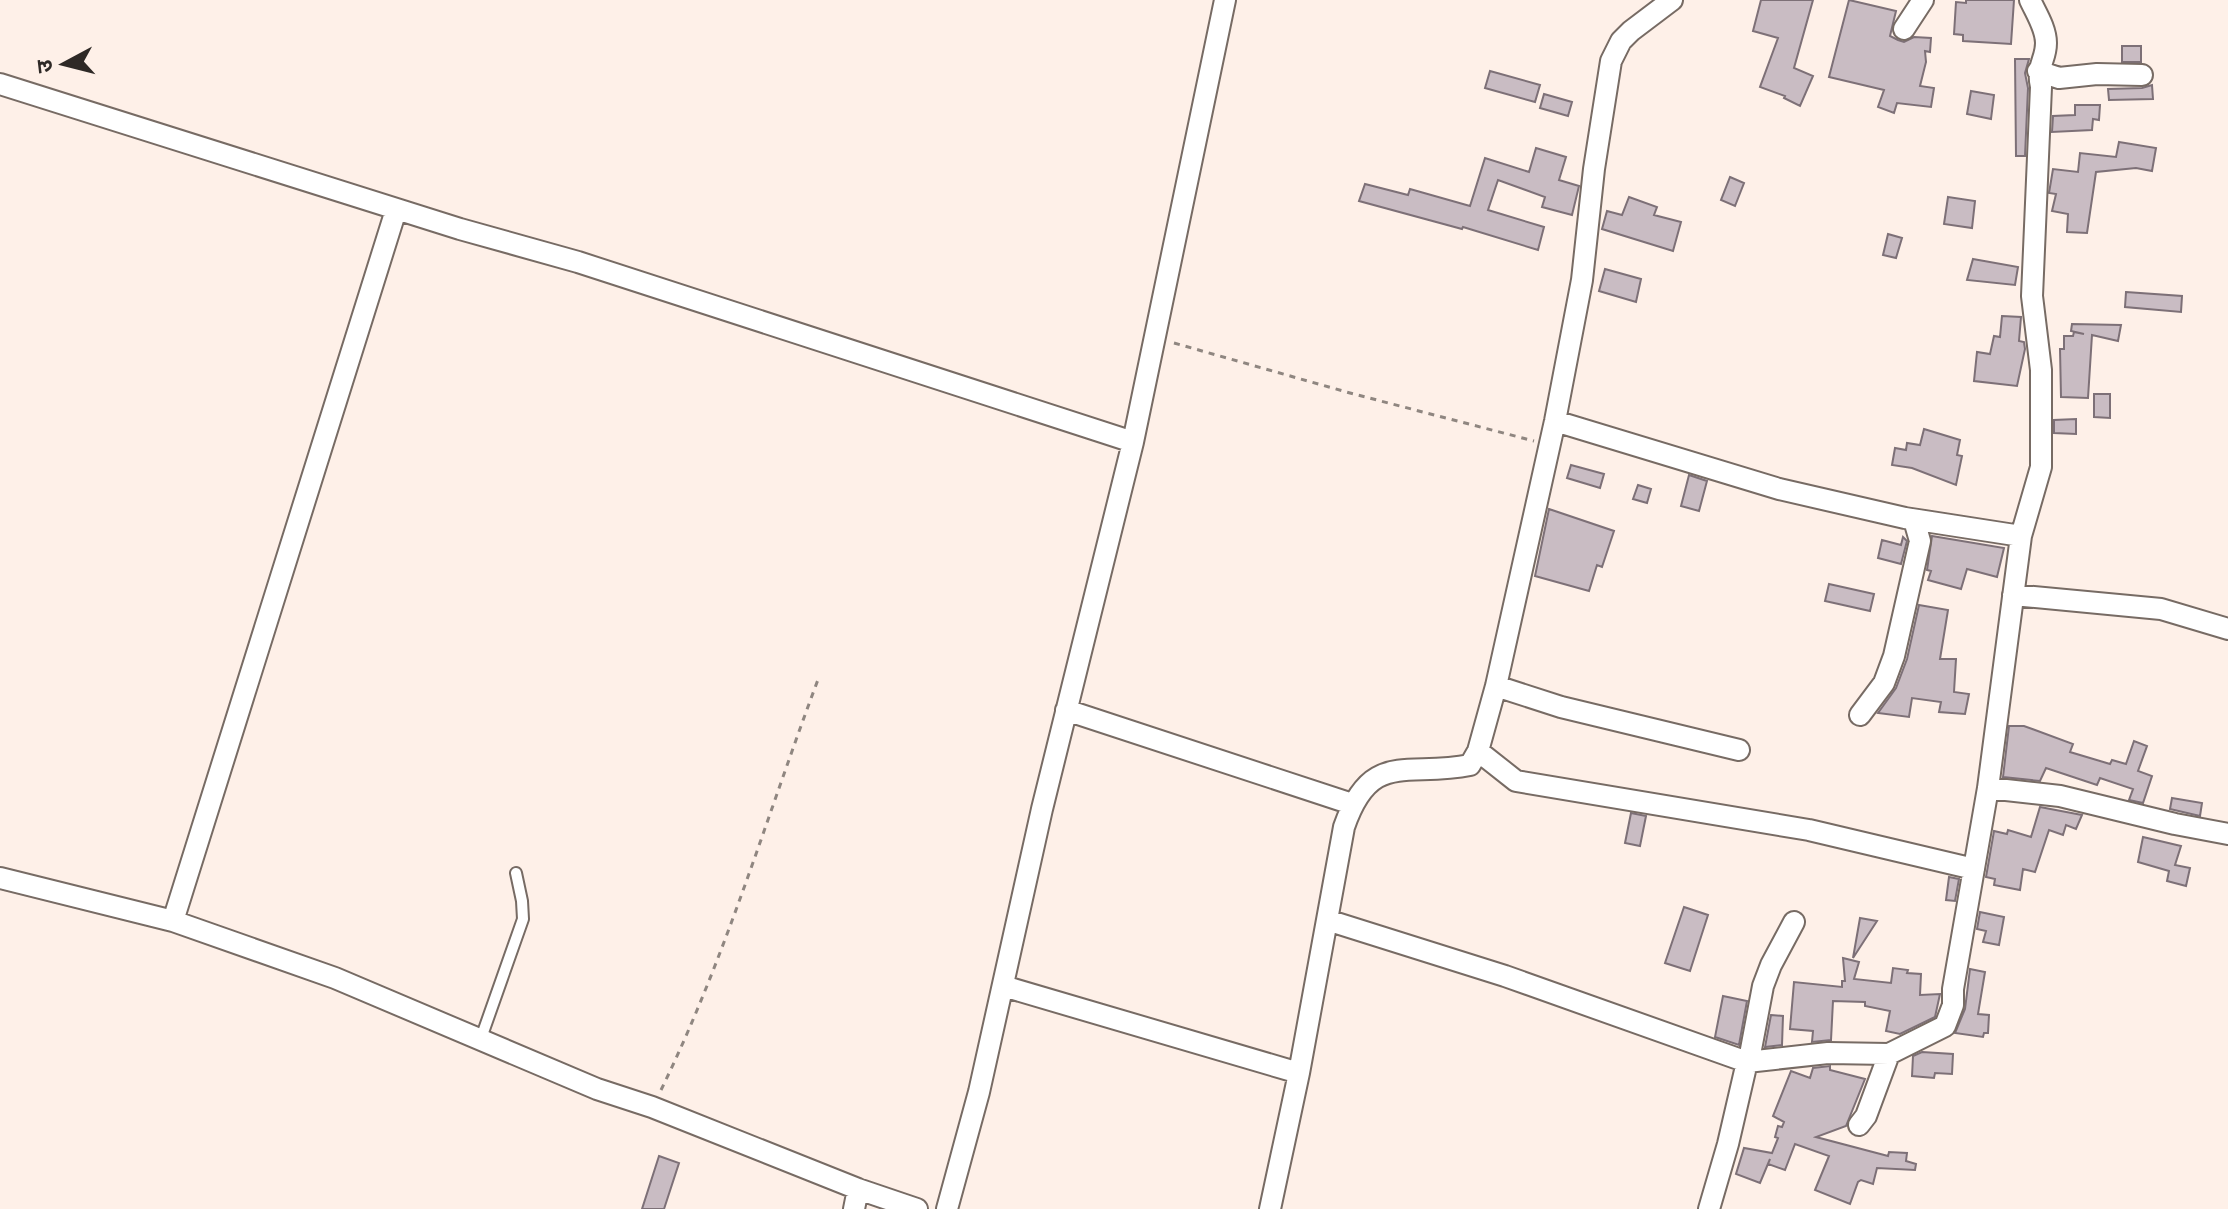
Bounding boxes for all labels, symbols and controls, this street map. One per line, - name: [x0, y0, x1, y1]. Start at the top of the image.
- north arrow: [24, 24, 104, 104]
- text: उ: [29, 57, 59, 75]

